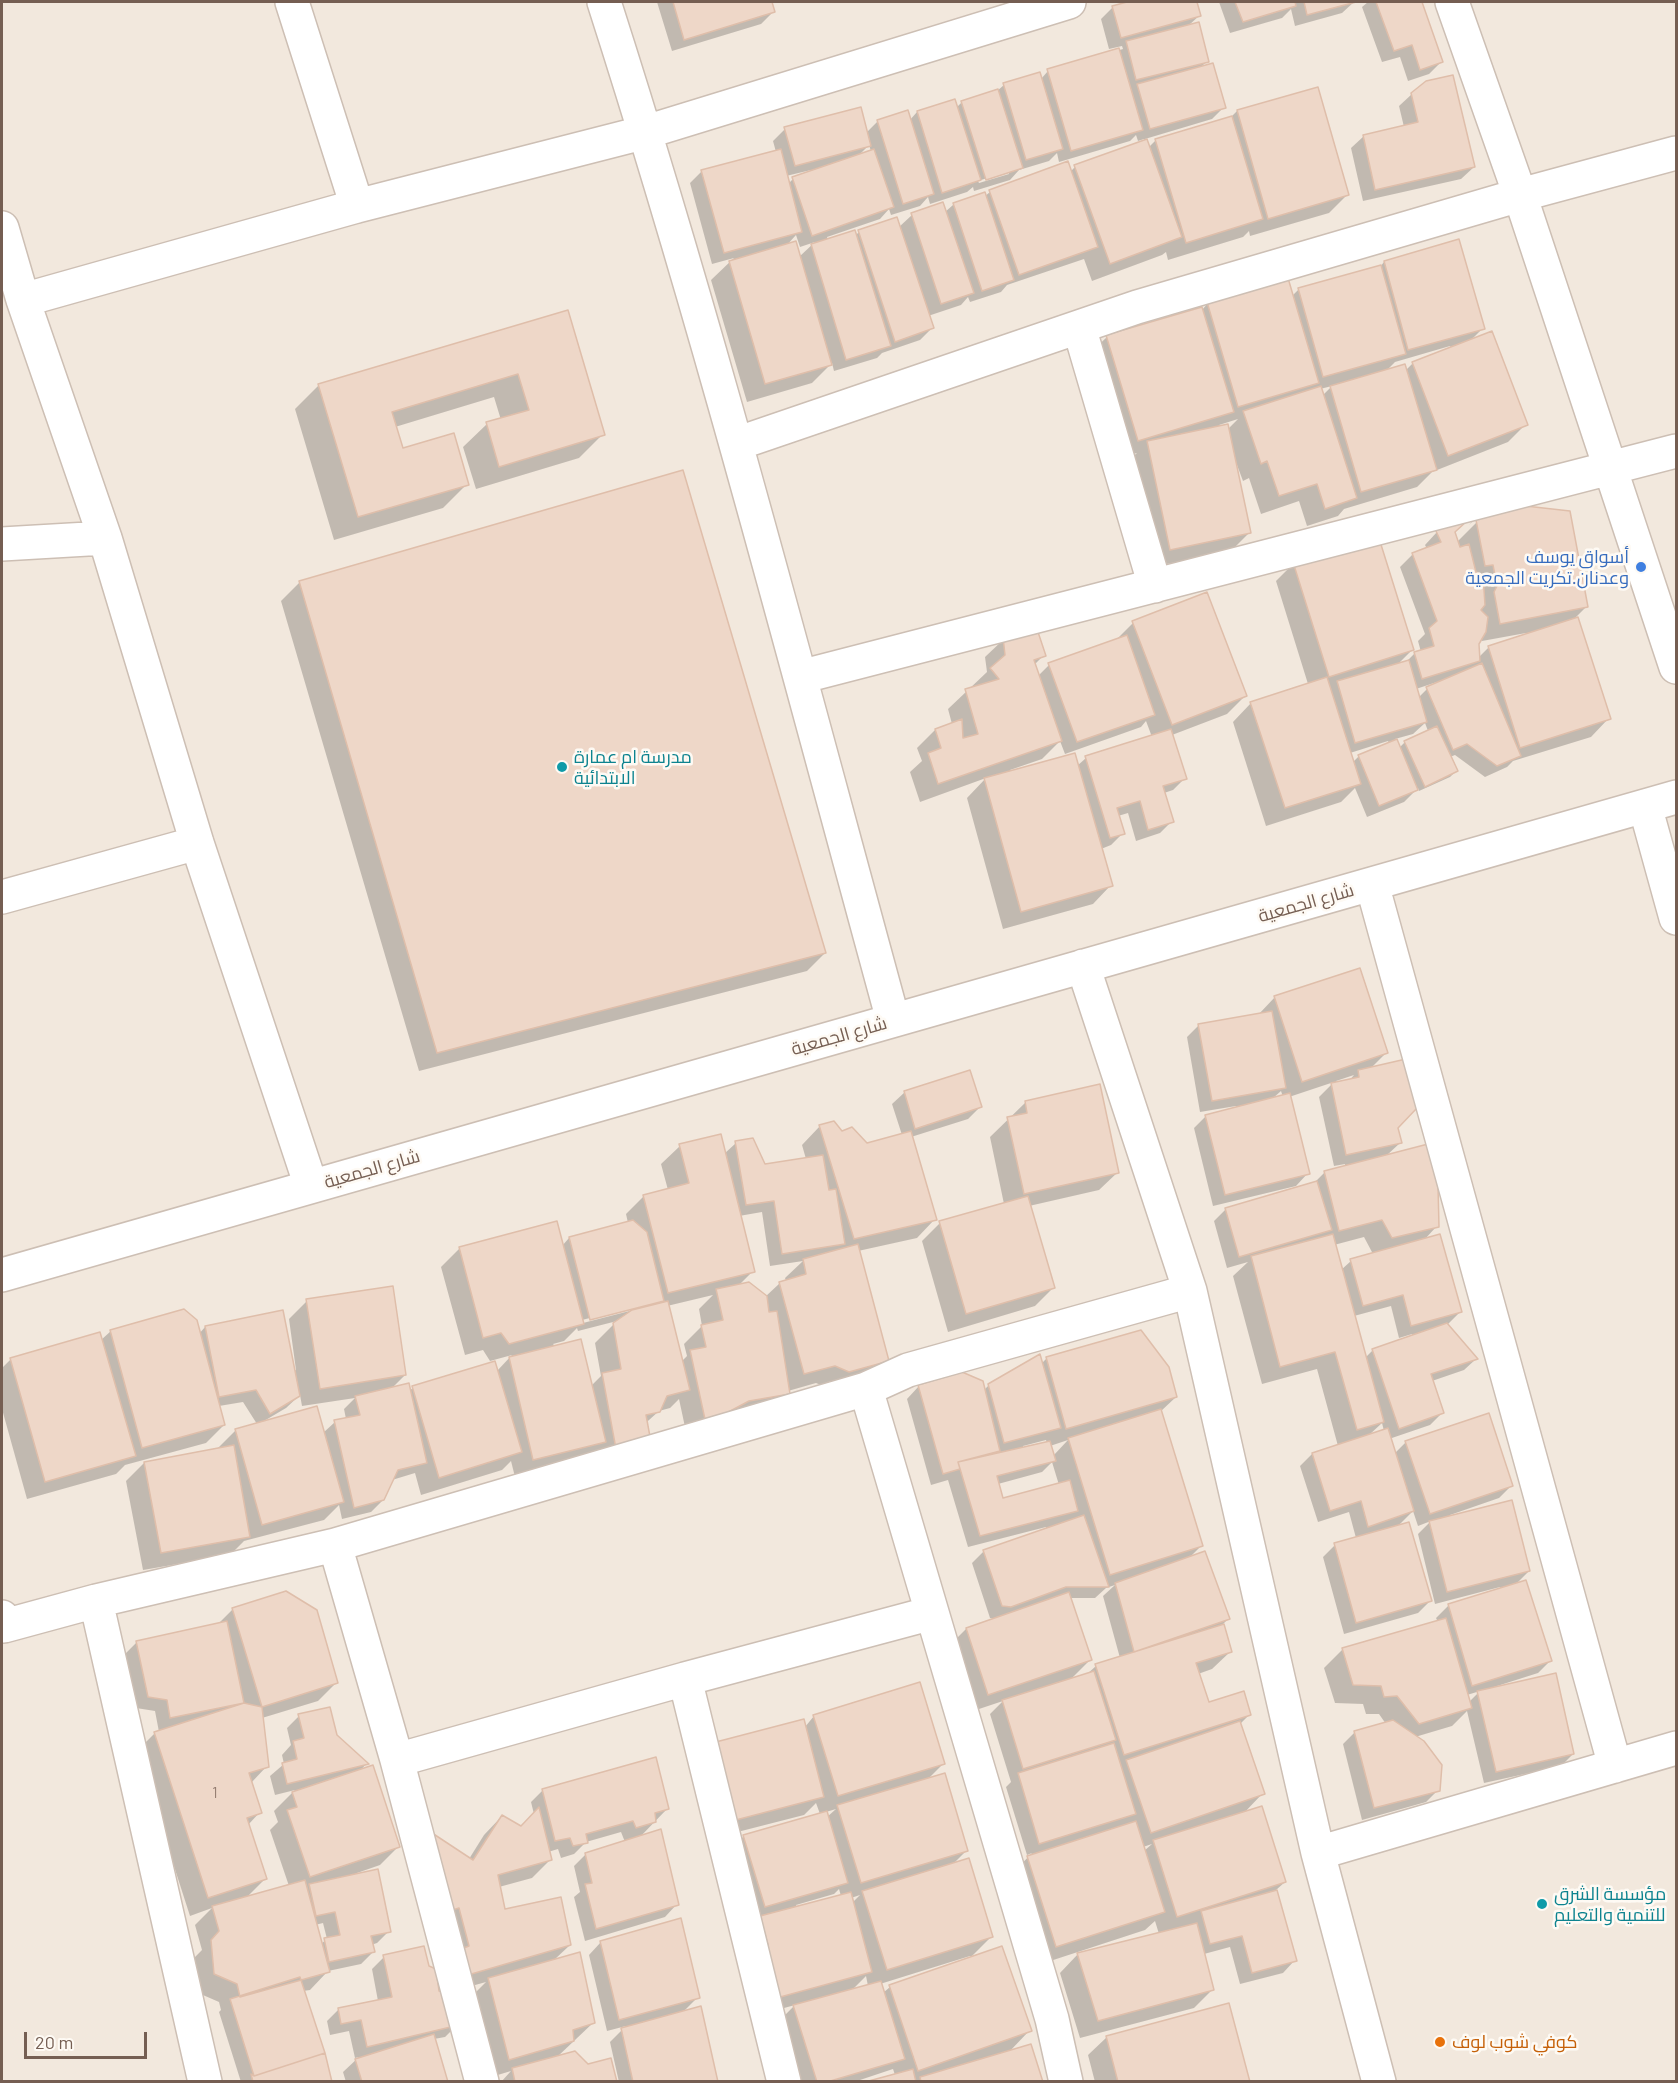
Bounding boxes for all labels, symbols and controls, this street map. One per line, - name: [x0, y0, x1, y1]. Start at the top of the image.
- place label: أسواق يوسف وعدنان.تكريت الجمعية: [1465, 546, 1629, 588]
- marker: أسواق يوسف وعدنان.تكريت الجمعية: [1634, 560, 1648, 574]
- place label: مدرسة ام عمارة الابتدائية: [574, 746, 692, 789]
- marker: مدرسة ام عمارة الابتدائية: [555, 760, 569, 774]
- street label: شارع الجمعية: [1256, 879, 1356, 927]
- street label: شارع الجمعية: [789, 1012, 889, 1060]
- street label: شارع الجمعية: [322, 1145, 422, 1193]
- house number: 1: [212, 1784, 218, 1802]
- place label: مؤسسة الشرق للتنمية والتعليم: [1554, 1883, 1666, 1926]
- marker: مؤسسة الشرق للتنمية والتعليم: [1535, 1897, 1549, 1911]
- scale bar: [27, 2020, 150, 2058]
- text: 20 m: [35, 2031, 73, 2053]
- place label: كوفي شوب لوف: [1452, 2031, 1578, 2053]
- marker: كوفي شوب لوف: [1433, 2035, 1447, 2049]

